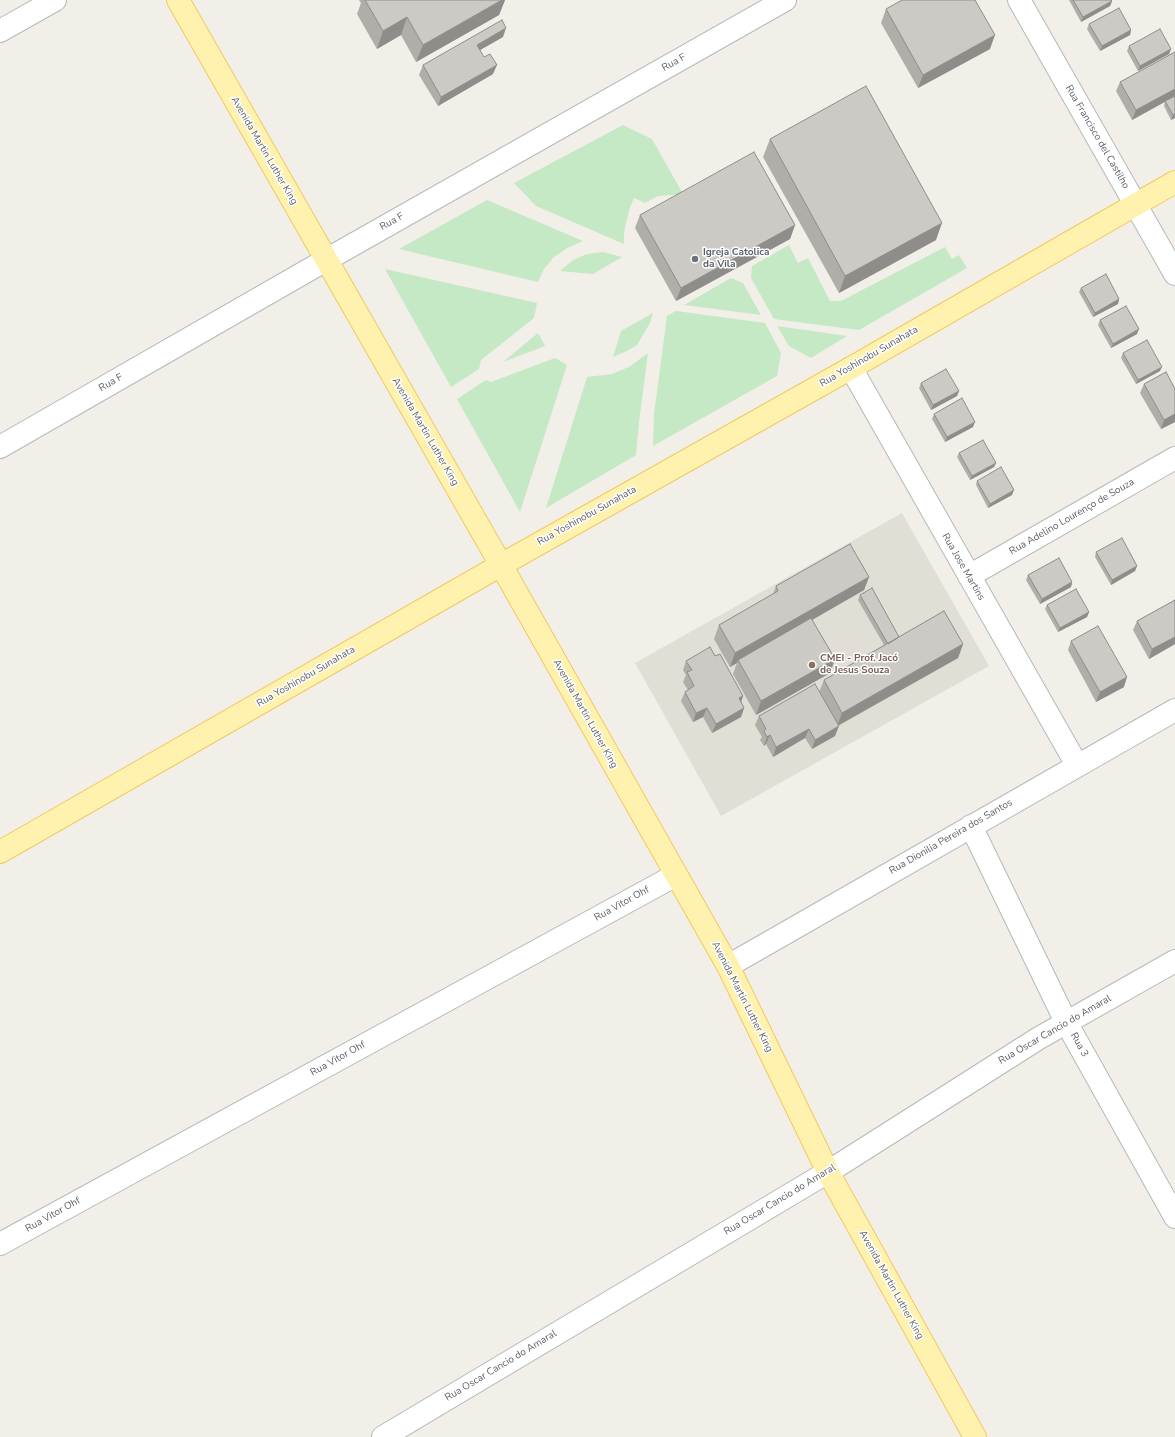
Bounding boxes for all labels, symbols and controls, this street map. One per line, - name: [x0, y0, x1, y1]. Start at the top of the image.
- street label: Rua F: [660, 52, 688, 74]
- street label: Rua Francisco del Castilho: [1062, 83, 1132, 191]
- street label: Avenida Martin Luther King: [228, 95, 300, 207]
- street label: Rua F: [378, 211, 406, 233]
- place label: Igreja Catolica da Vila: [703, 247, 769, 270]
- marker: Igreja Catolica da Vila: [690, 254, 700, 264]
- street label: Rua Yoshinobu Sunahata: [818, 324, 920, 390]
- street label: Rua F: [97, 371, 125, 395]
- street label: Avenida Martin Luther King: [389, 376, 461, 488]
- street label: Rua Adelino Lourenço de Souza: [1007, 476, 1137, 558]
- street label: Rua Yoshinobu Sunahata: [535, 484, 639, 548]
- street label: Rua Jose Martins: [939, 531, 987, 603]
- street label: Rua Yoshinobu Sunahata: [255, 644, 357, 710]
- place label: CMEI - Prof. Jacó de Jesus Souza: [820, 653, 898, 676]
- street label: Avenida Martin Luther King: [550, 657, 620, 771]
- marker: CMEI - Prof. Jacó de Jesus Souza: [807, 660, 817, 670]
- street label: Rua Dionilia Pereira dos Santos: [887, 797, 1015, 877]
- street label: Rua Vitor Ohf: [592, 884, 652, 924]
- street label: Avenida Martin Luther King: [709, 940, 775, 1054]
- street label: Rua Oscar Cancio do Amaral: [996, 993, 1114, 1067]
- street label: Rua 3: [1067, 1031, 1091, 1059]
- street label: Rua Vitor Ohf: [308, 1039, 368, 1079]
- street label: Rua Oscar Cancio do Amaral: [722, 1162, 838, 1238]
- street label: Rua Vitor Ohf: [23, 1195, 83, 1235]
- street label: Avenida Martin Luther King: [856, 1228, 926, 1342]
- street label: Rua Oscar Cancio do Amaral: [443, 1328, 559, 1404]

